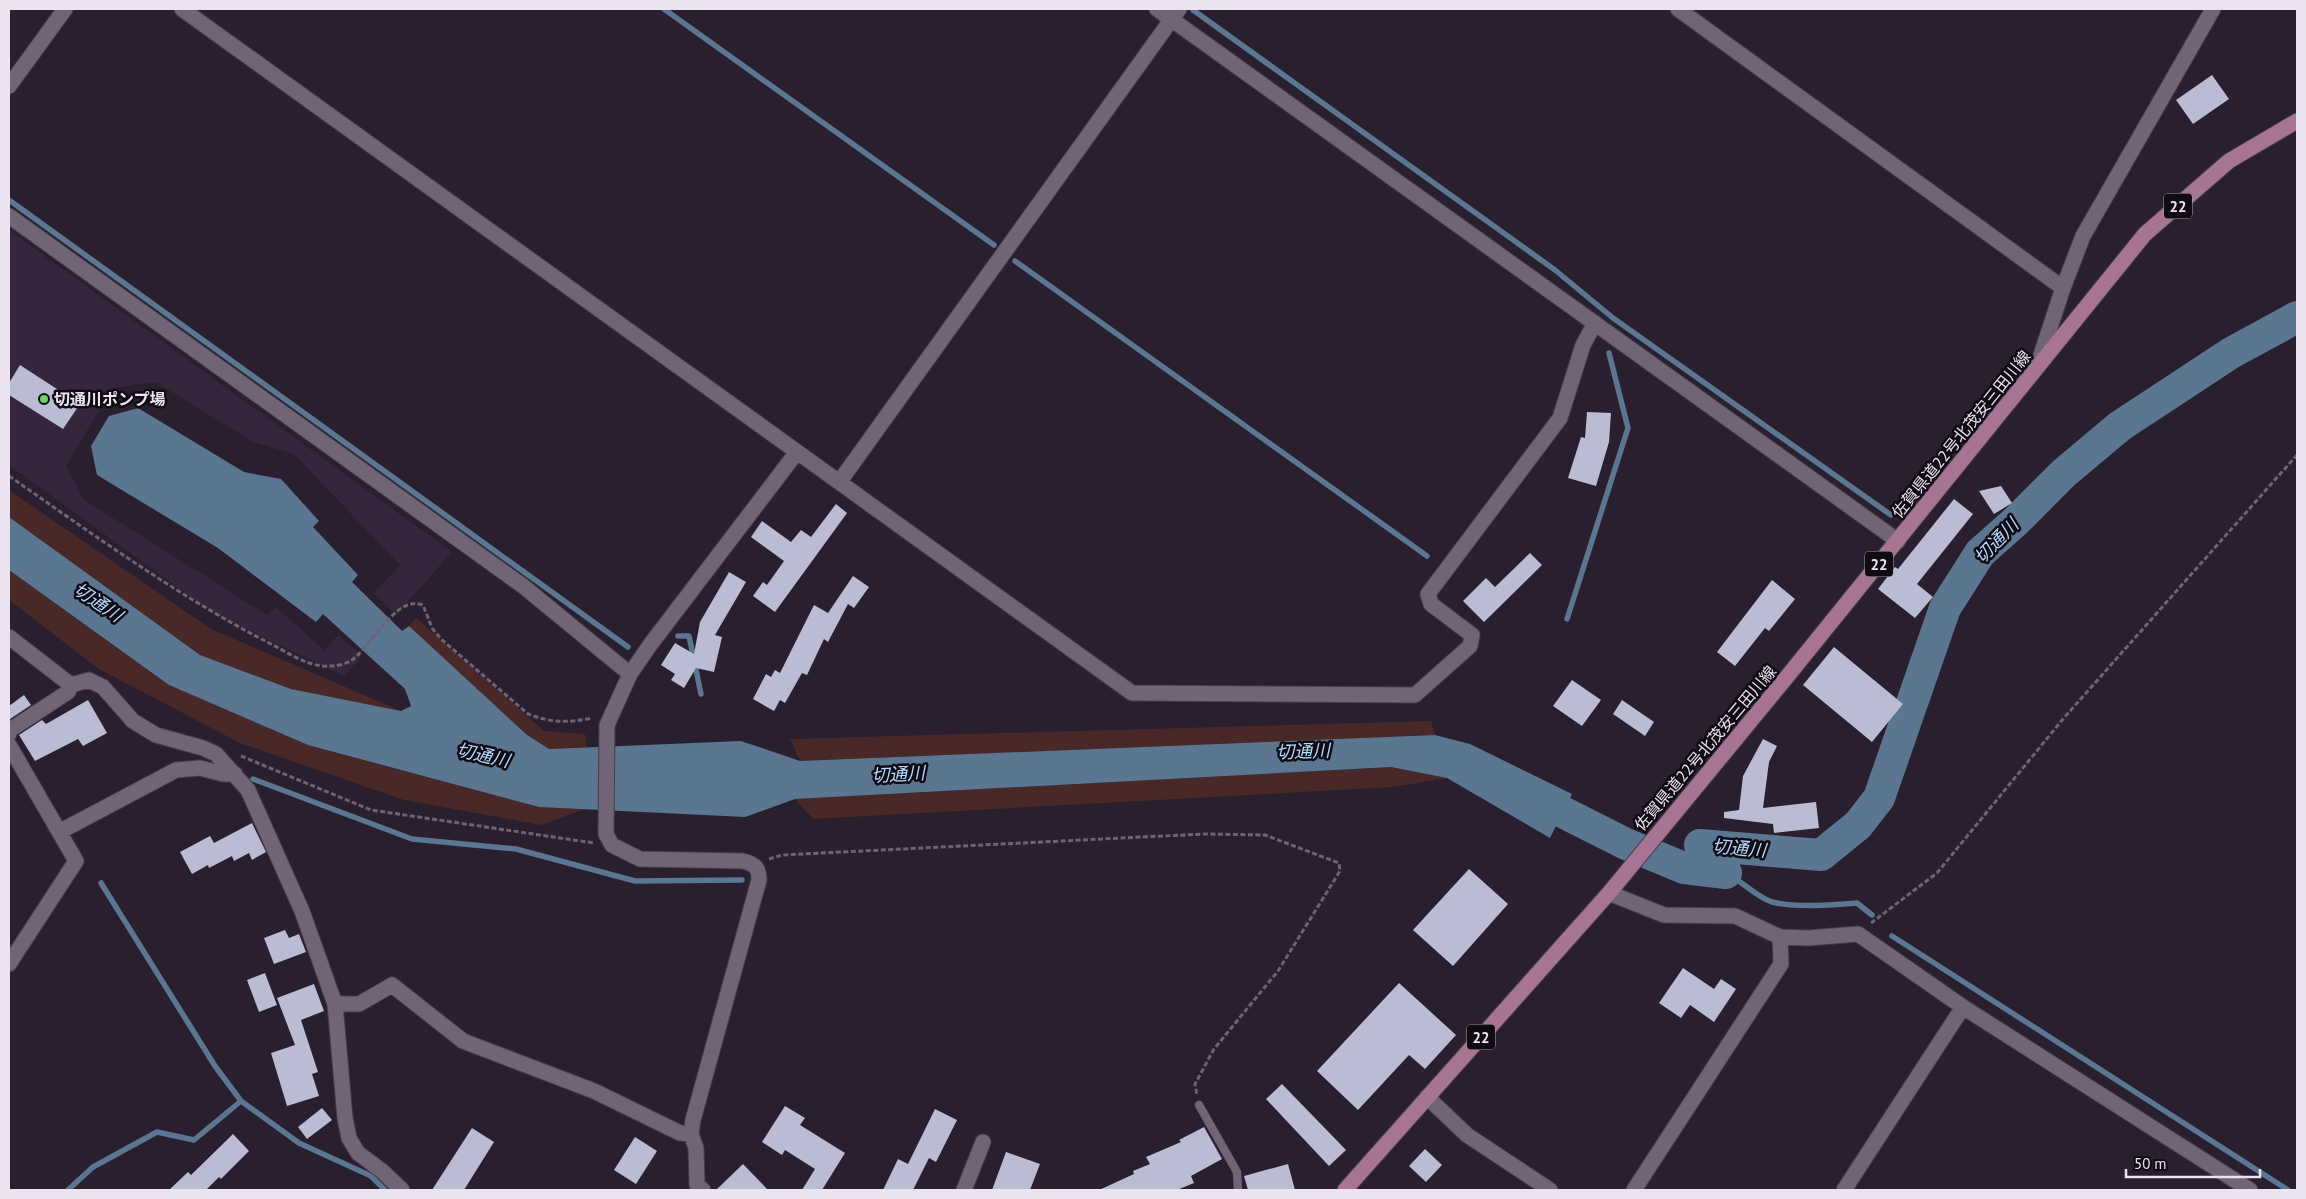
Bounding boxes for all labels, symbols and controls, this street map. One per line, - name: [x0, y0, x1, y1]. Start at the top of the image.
- road number: 22: [2164, 194, 2192, 218]
- street label: 佐賀県道22号北茂安三田川線: [1887, 346, 2035, 522]
- place label: 切通川ポンプ場: [54, 389, 166, 409]
- marker: 切通川ポンプ場: [38, 393, 50, 405]
- water label: 切通川: [1969, 512, 2024, 568]
- road number: 22: [1865, 552, 1893, 576]
- water label: 切通川: [69, 577, 128, 628]
- street label: 佐賀県道22号北茂安三田川線: [1630, 661, 1780, 835]
- water label: 切通川: [454, 738, 514, 773]
- water label: 切通川: [1276, 738, 1332, 763]
- water label: 切通川: [870, 761, 928, 787]
- water label: 切通川: [1711, 834, 1769, 862]
- road number: 22: [1467, 1024, 1495, 1050]
- scale bar: [2126, 1146, 2260, 1178]
- text: 50 m: [2134, 1154, 2167, 1173]

